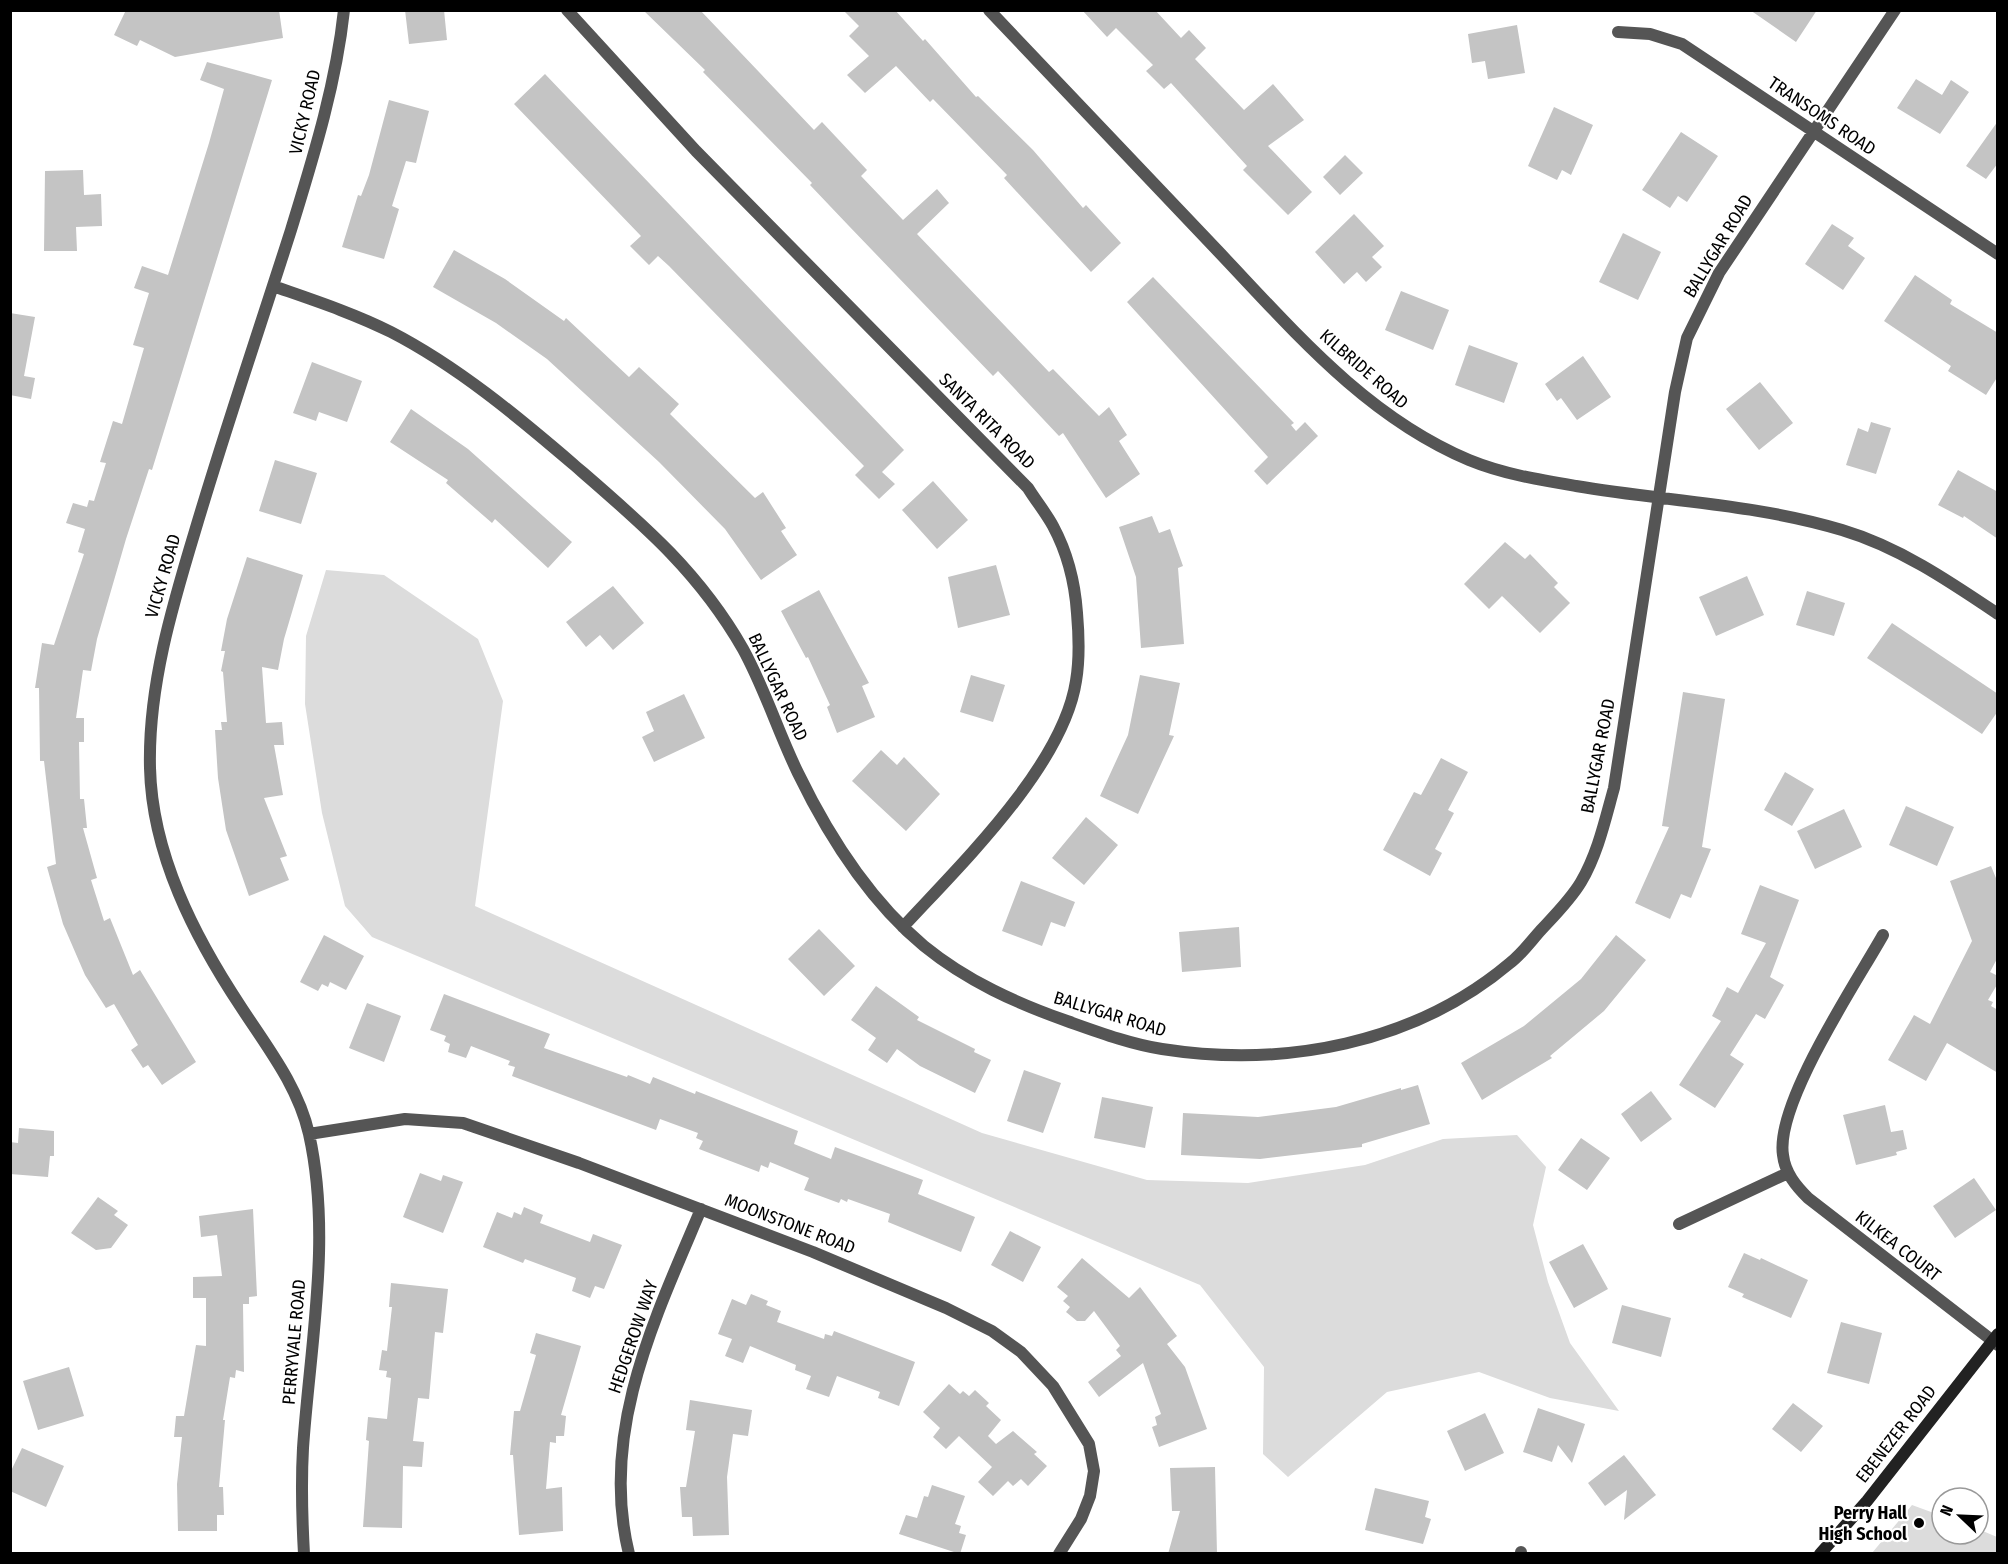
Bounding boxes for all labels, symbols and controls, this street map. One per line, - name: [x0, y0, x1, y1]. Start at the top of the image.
- street label: VICKY ROAD: [285, 67, 325, 157]
- street label: TRANSOMS ROAD: [1764, 72, 1880, 160]
- street label: BALLYGAR ROAD: [1679, 190, 1757, 302]
- street label: KILBRIDE ROAD: [1315, 324, 1413, 414]
- street label: SANTA RITA ROAD: [934, 368, 1040, 474]
- street label: VICKY ROAD: [141, 531, 185, 621]
- street label: BALLYGAR ROAD: [743, 630, 813, 744]
- street label: BALLYGAR ROAD: [1576, 697, 1620, 815]
- street label: BALLYGAR ROAD: [1051, 986, 1169, 1042]
- street label: MOONSTONE ROAD: [722, 1189, 858, 1259]
- street label: KILKEA COURT: [1851, 1206, 1946, 1287]
- street label: HEDGEROW WAY: [603, 1277, 663, 1396]
- street label: PERRYVALE ROAD: [278, 1278, 310, 1406]
- street label: EBENEZER ROAD: [1851, 1381, 1941, 1487]
- north arrow: [1930, 1486, 1990, 1546]
- place label: Perry Hall High School: [1819, 1502, 1907, 1545]
- text: N: [1936, 1502, 1957, 1518]
- marker: Perry Hall High School: [1912, 1516, 1926, 1530]

